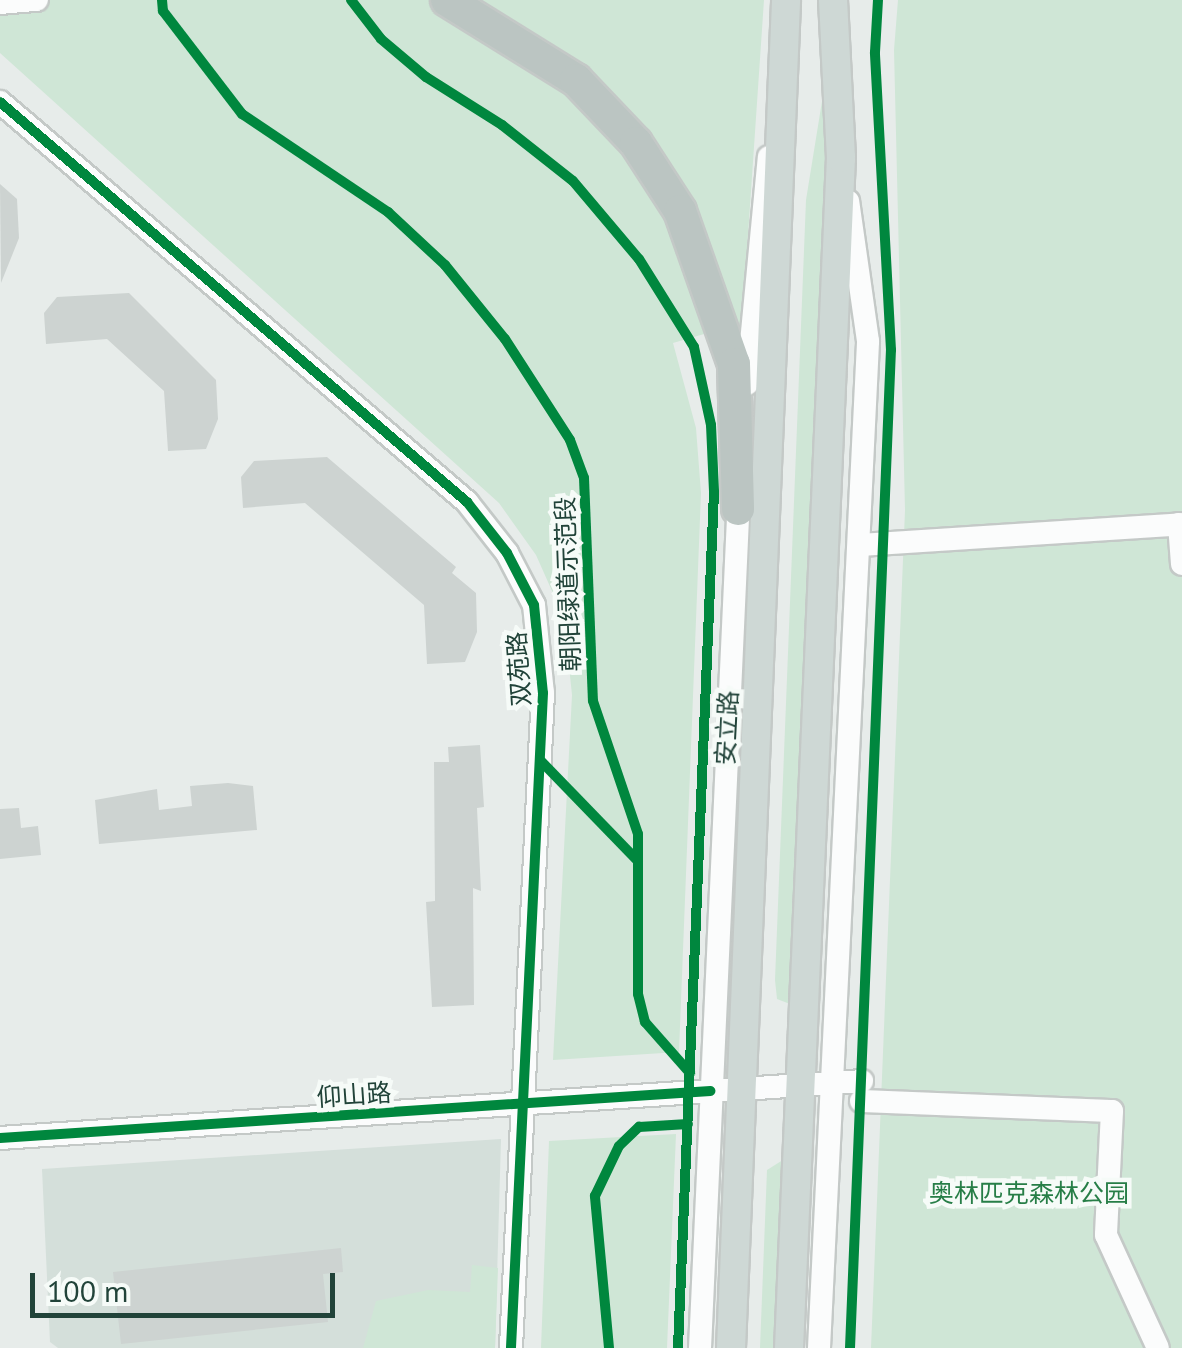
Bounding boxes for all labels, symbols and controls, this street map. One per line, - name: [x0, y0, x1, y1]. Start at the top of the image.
- street label: 朝阳绿道示范段: [550, 496, 586, 672]
- street label: 双苑路: [501, 631, 537, 707]
- street label: 安立路: [710, 690, 744, 766]
- street label: 仰山路: [316, 1077, 392, 1113]
- park label: 奥林匹克森林公园: [929, 1178, 1129, 1208]
- scale bar: [35, 1253, 340, 1315]
- text: 100 m: [47, 1271, 128, 1310]

